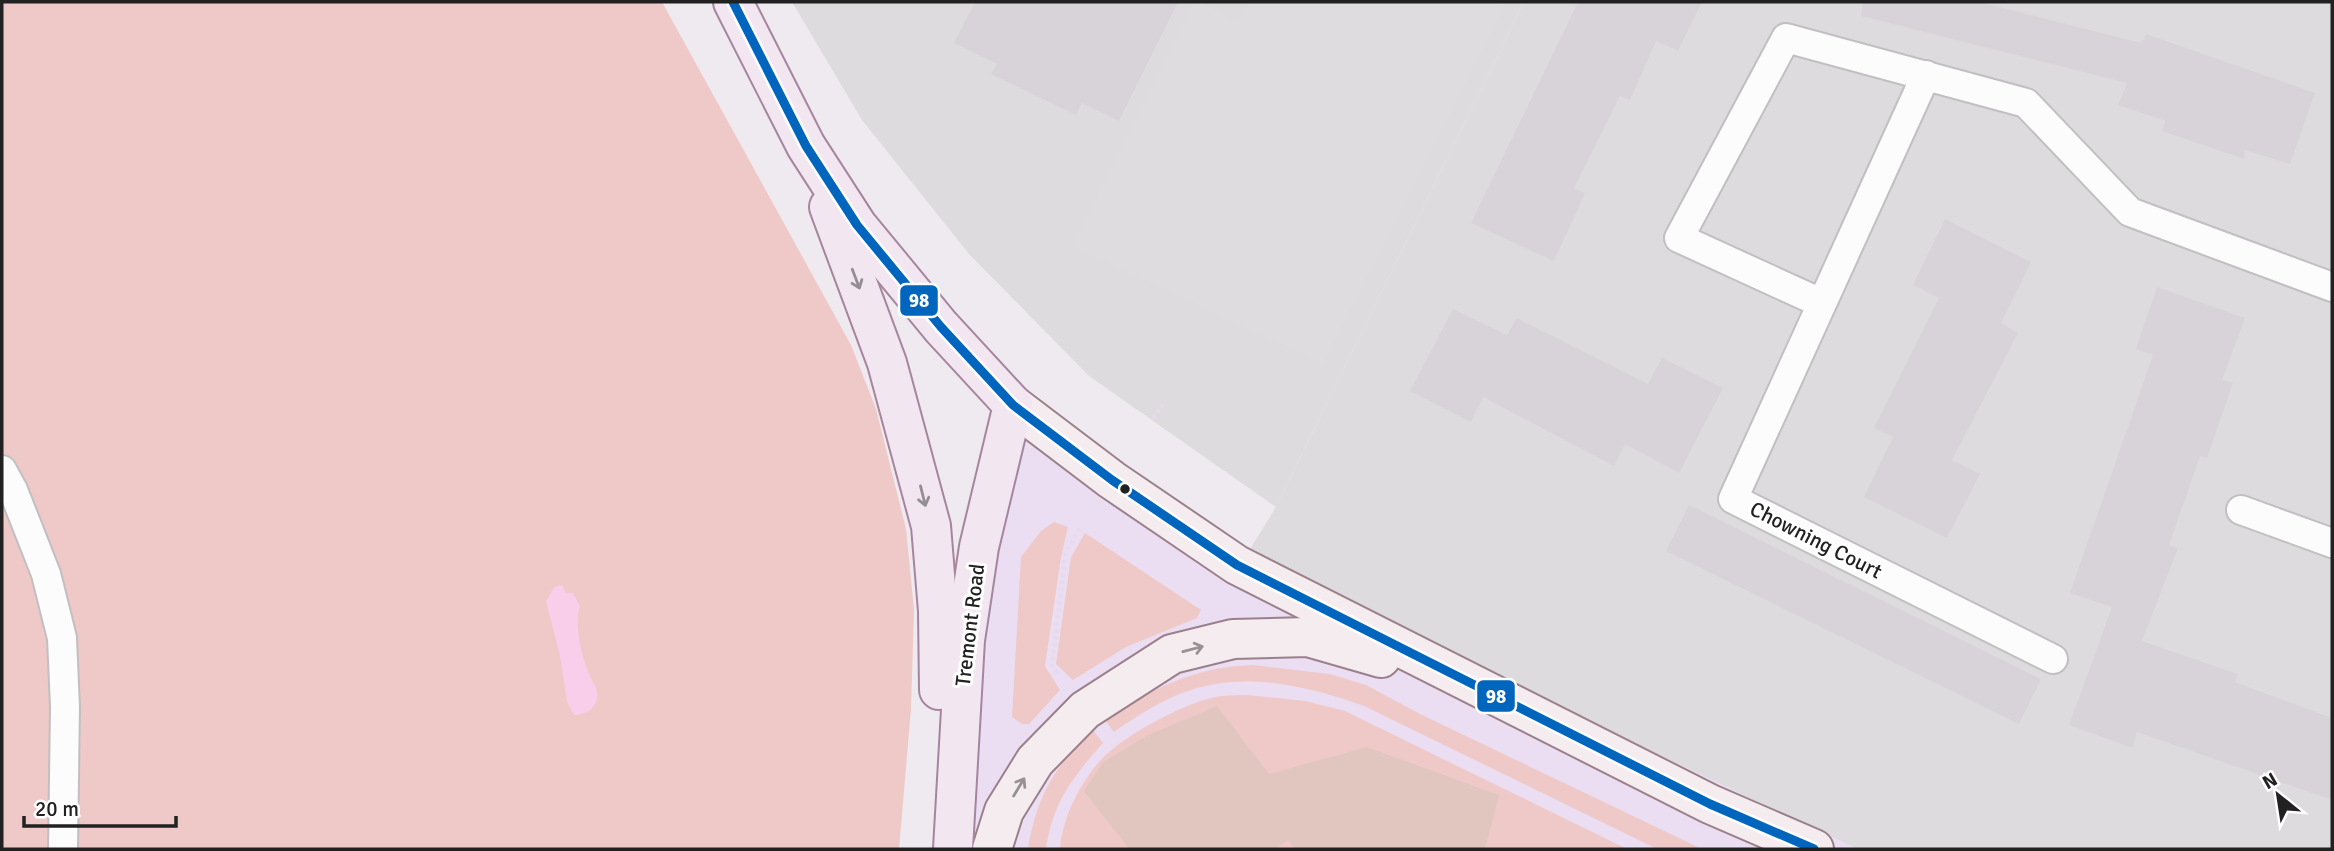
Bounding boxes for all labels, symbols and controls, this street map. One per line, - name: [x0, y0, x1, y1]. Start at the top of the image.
- one-way arrow: [851, 267, 863, 289]
- line badge: 98: [899, 284, 939, 317]
- text: 98: [909, 289, 929, 313]
- unlabelled marker: [1118, 482, 1132, 496]
- one-way arrow: [917, 484, 930, 507]
- street label: Chowning Court: [1746, 496, 1886, 584]
- street label: Tremont Road: [950, 562, 990, 688]
- one-way arrow: [1181, 642, 1204, 655]
- line badge: 98: [1476, 679, 1516, 713]
- text: 98: [1486, 685, 1506, 709]
- north arrow: [2243, 760, 2313, 830]
- text: N: [2258, 767, 2282, 795]
- one-way arrow: [1012, 778, 1026, 798]
- scale bar: [24, 784, 177, 828]
- text: 20 m: [35, 796, 79, 822]

